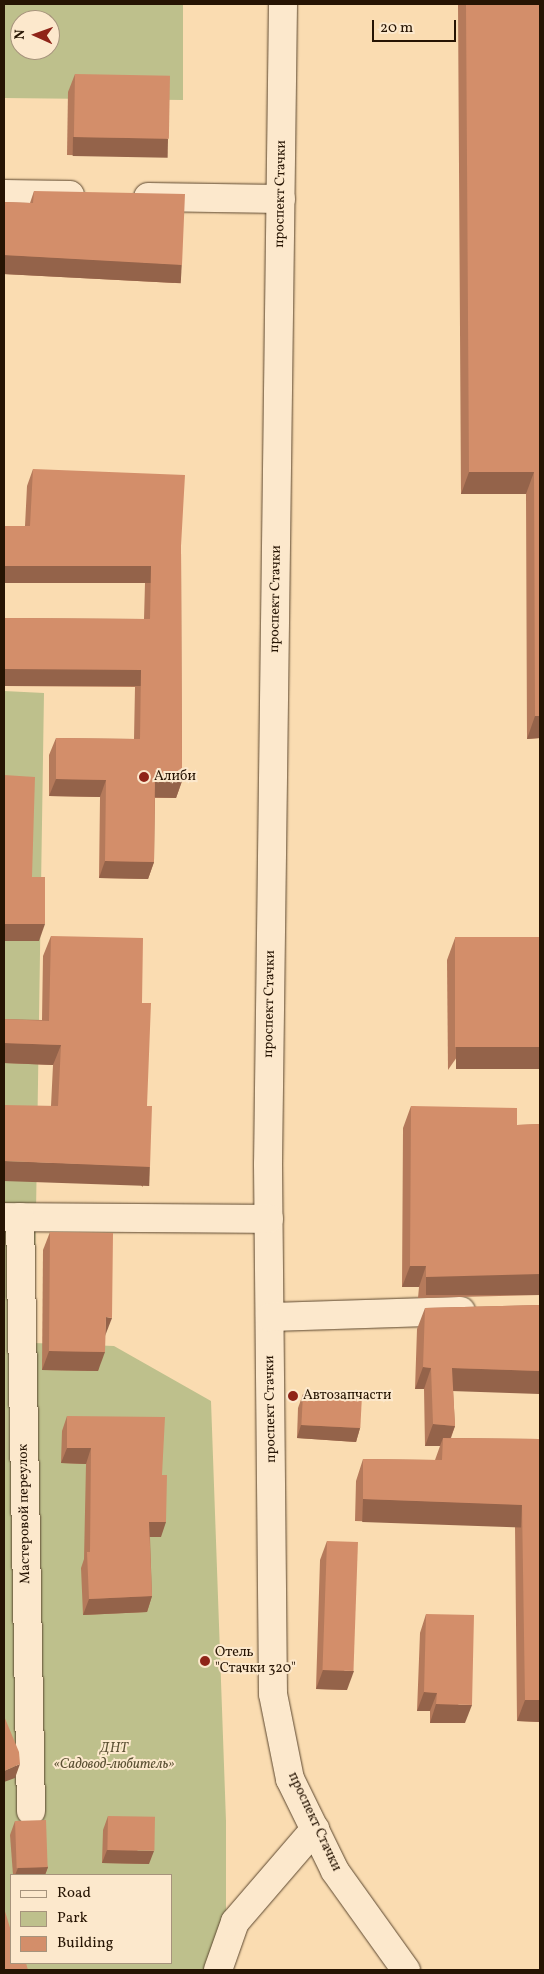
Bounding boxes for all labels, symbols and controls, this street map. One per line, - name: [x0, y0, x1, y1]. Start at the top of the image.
- north arrow: [10, 10, 60, 60]
- scale bar: [374, 10, 458, 42]
- text: 20 m: [380, 18, 413, 39]
- text: N: [11, 29, 30, 40]
- street label: проспект Стачки: [272, 140, 290, 248]
- street label: проспект Стачки: [267, 545, 285, 653]
- place label: Алиби: [154, 769, 196, 785]
- marker: Алиби: [138, 771, 150, 783]
- street label: проспект Стачки: [261, 950, 279, 1058]
- street label: проспект Стачки: [262, 1355, 280, 1463]
- place label: Автозапчасти: [303, 1388, 391, 1404]
- marker: Автозапчасти: [287, 1390, 299, 1402]
- street label: Мастеровой переулок: [15, 1444, 35, 1584]
- place label: Отель "Стачки 320": [215, 1645, 296, 1678]
- marker: Отель "Стачки 320": [199, 1655, 211, 1667]
- park label: ДНТ «Садовод-любитель»: [54, 1741, 174, 1774]
- street label: проспект Стачки: [284, 1770, 344, 1874]
- legend: [10, 1874, 172, 1964]
- text: Road: [57, 1883, 91, 1904]
- text: Park: [57, 1908, 88, 1929]
- text: Building: [57, 1933, 113, 1954]

